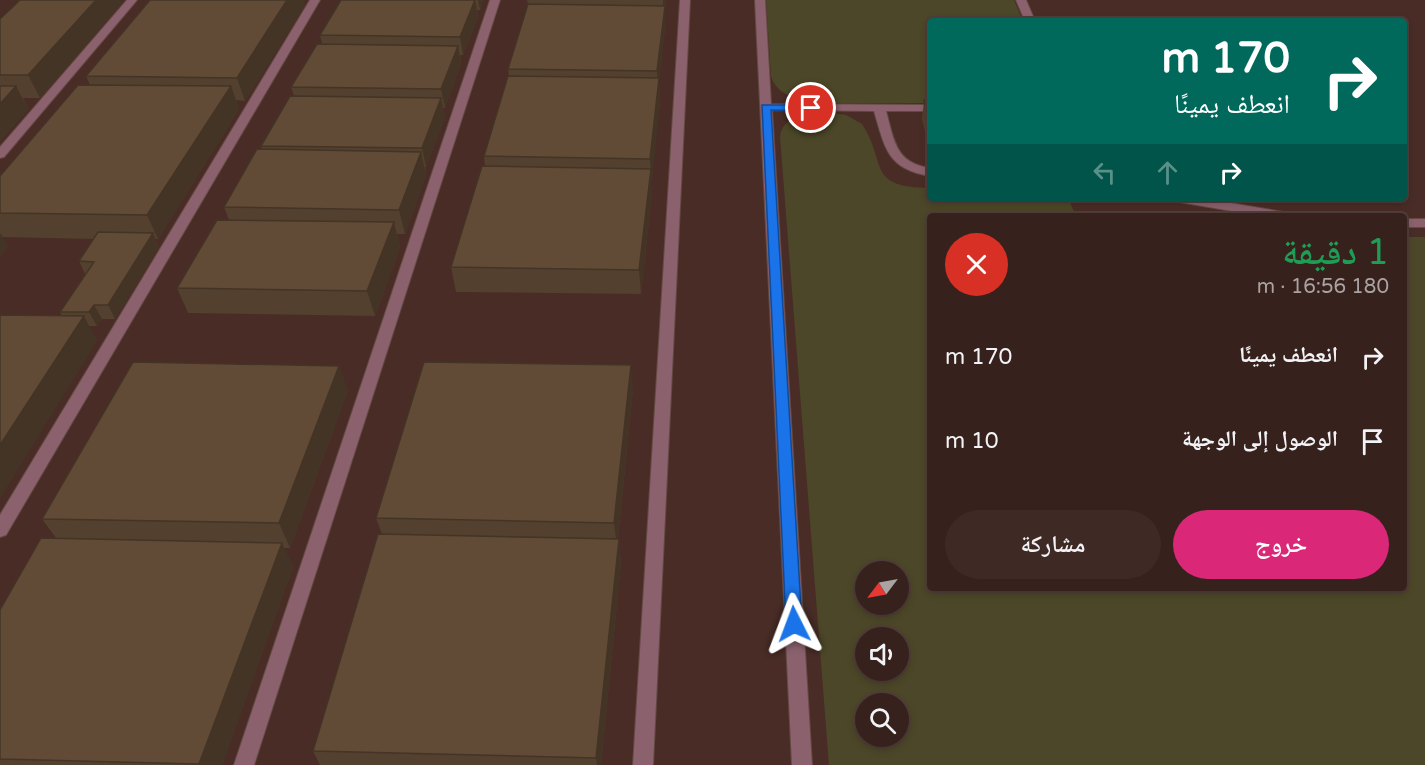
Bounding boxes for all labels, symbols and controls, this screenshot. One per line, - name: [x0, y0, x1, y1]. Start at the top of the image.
- text: 170 m: [1161, 33, 1290, 84]
- icon: right: [1311, 42, 1389, 120]
- pin: [785, 82, 836, 133]
- text: انعطف يمينًا: [1174, 88, 1290, 121]
- icon: arrive: [794, 91, 827, 124]
- icon: left: [1088, 156, 1121, 189]
- icon: ahead: [1151, 156, 1184, 189]
- icon: right: [1214, 156, 1247, 189]
- text: 1 دقيقة: [1282, 231, 1389, 274]
- button: close: [945, 233, 1008, 296]
- text: 180 m · 16:56: [1257, 275, 1389, 299]
- icon: right: [1356, 341, 1389, 374]
- text: انعطف يمينًا: [1239, 342, 1338, 368]
- text: 170 m: [945, 344, 1012, 370]
- icon: arrive: [1356, 425, 1389, 458]
- text: الوصول إلى الوجهة: [1182, 426, 1338, 452]
- text: 10 m: [945, 428, 999, 454]
- button: مشاركة: [945, 510, 1161, 579]
- button: خروج: [1173, 510, 1389, 579]
- north arrow: [855, 561, 909, 615]
- map controls: [855, 561, 909, 747]
- position arrow: [762, 592, 826, 656]
- button: sound: [855, 627, 909, 681]
- button: search: [855, 693, 909, 747]

